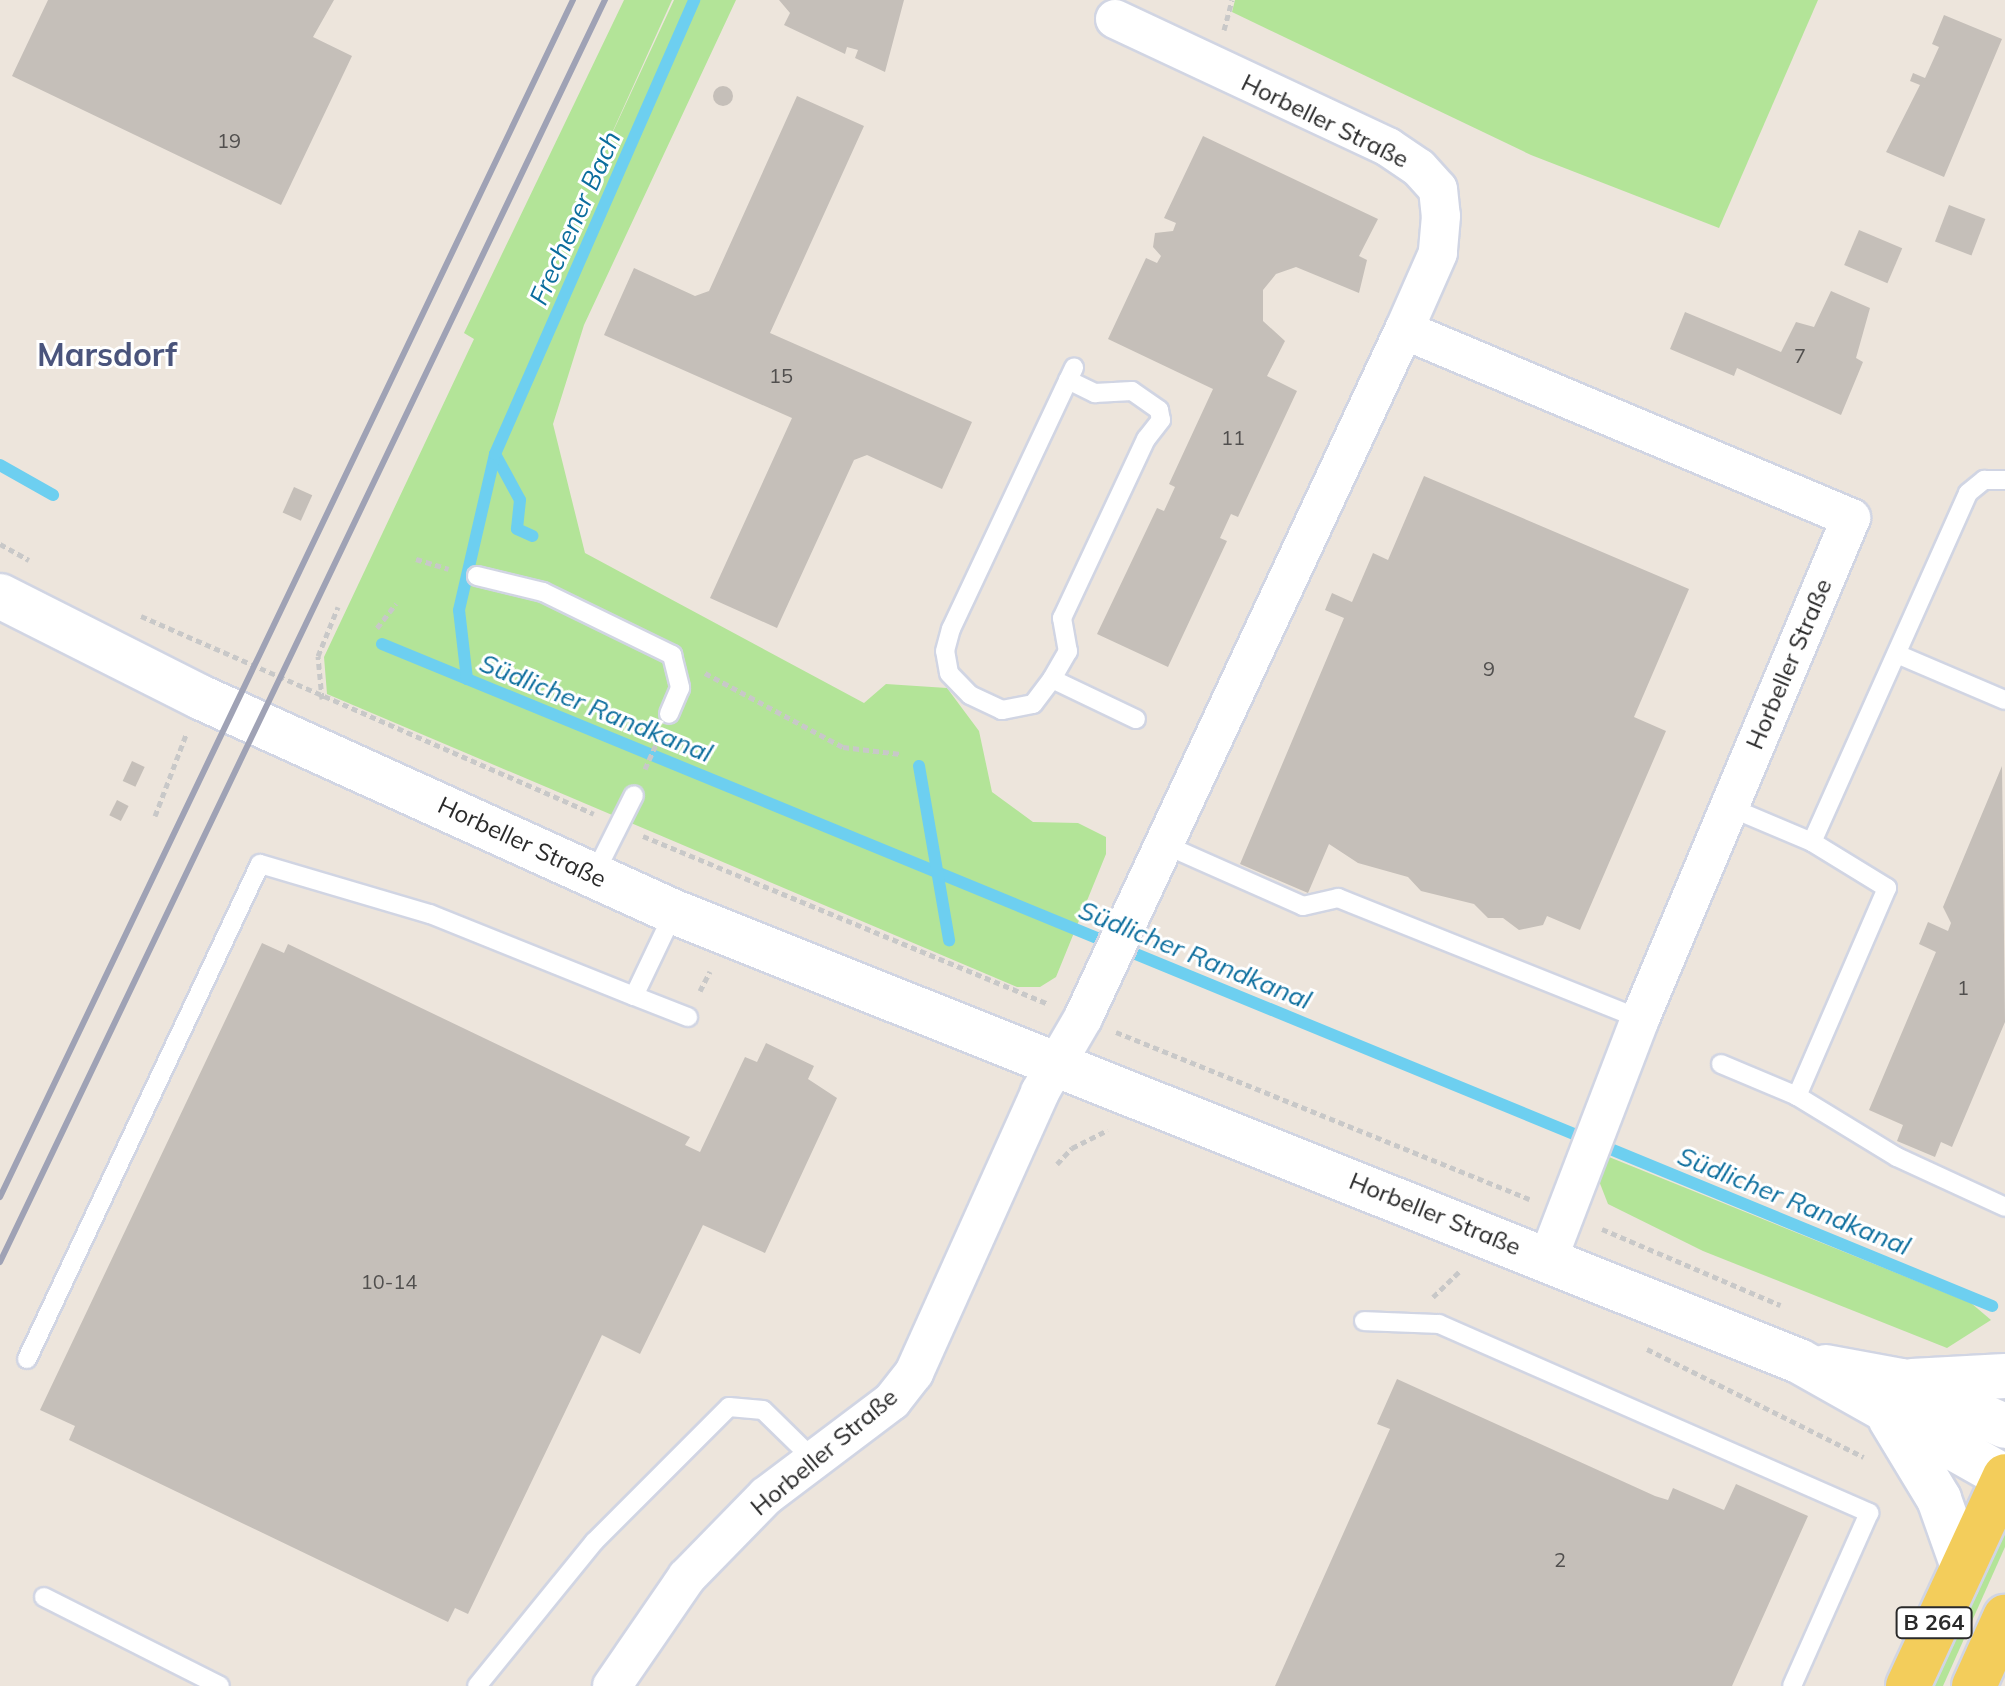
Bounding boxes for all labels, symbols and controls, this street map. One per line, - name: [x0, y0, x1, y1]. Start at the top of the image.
- street label: Horbeller Straße: [1237, 68, 1413, 174]
- water label: Frechener Bach: [523, 126, 627, 310]
- house number: 19: [217, 128, 241, 152]
- district label: Marsdorf: [37, 335, 177, 373]
- house number: 7: [1794, 343, 1806, 367]
- house number: 15: [769, 363, 793, 387]
- house number: 11: [1221, 425, 1245, 449]
- street label: Horbeller Straße: [1740, 574, 1838, 754]
- water label: Südlicher Randkanal: [475, 647, 717, 769]
- house number: 9: [1483, 656, 1495, 680]
- street label: Horbeller Straße: [433, 790, 611, 894]
- water label: Südlicher Randkanal: [1074, 894, 1316, 1016]
- house number: 1: [1957, 975, 1969, 999]
- water label: Südlicher Randkanal: [1673, 1140, 1915, 1262]
- street label: Horbeller Straße: [1345, 1167, 1525, 1261]
- house number: 10-14: [361, 1269, 417, 1293]
- street label: Horbeller Straße: [745, 1382, 903, 1522]
- house number: 2: [1554, 1547, 1566, 1571]
- road number: B 264: [1894, 1605, 1974, 1641]

